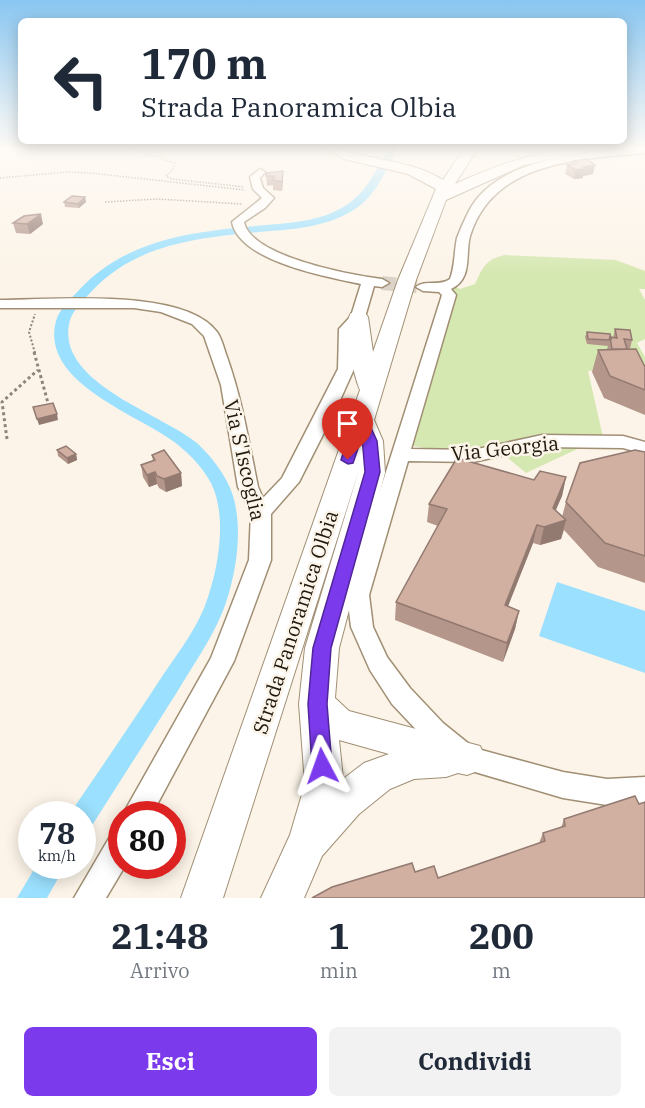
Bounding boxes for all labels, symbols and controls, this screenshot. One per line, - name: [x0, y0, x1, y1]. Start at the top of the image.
- text: 170 m: [141, 36, 267, 91]
- icon: left: [42, 42, 120, 120]
- text: Strada Panoramica Olbia: [141, 89, 457, 124]
- street label: Via S'Iscoglia: [218, 397, 272, 523]
- pin: [322, 398, 373, 460]
- icon: arrive: [331, 407, 364, 440]
- street label: Via Georgia: [450, 429, 560, 467]
- street label: Strada Panoramica Olbia: [246, 507, 344, 737]
- position arrow: [290, 734, 354, 798]
- speed limit sign: 80: [108, 801, 186, 879]
- text: 78: [39, 813, 75, 852]
- text: km/h: [38, 846, 76, 865]
- text: 21:48: [111, 912, 208, 959]
- text: 1: [328, 912, 350, 959]
- text: 200: [469, 912, 534, 959]
- text: Arrivo: [130, 957, 190, 984]
- text: min: [320, 957, 358, 984]
- text: m: [492, 957, 511, 984]
- button: Esci: [24, 1027, 317, 1096]
- button: Condividi: [329, 1027, 621, 1096]

